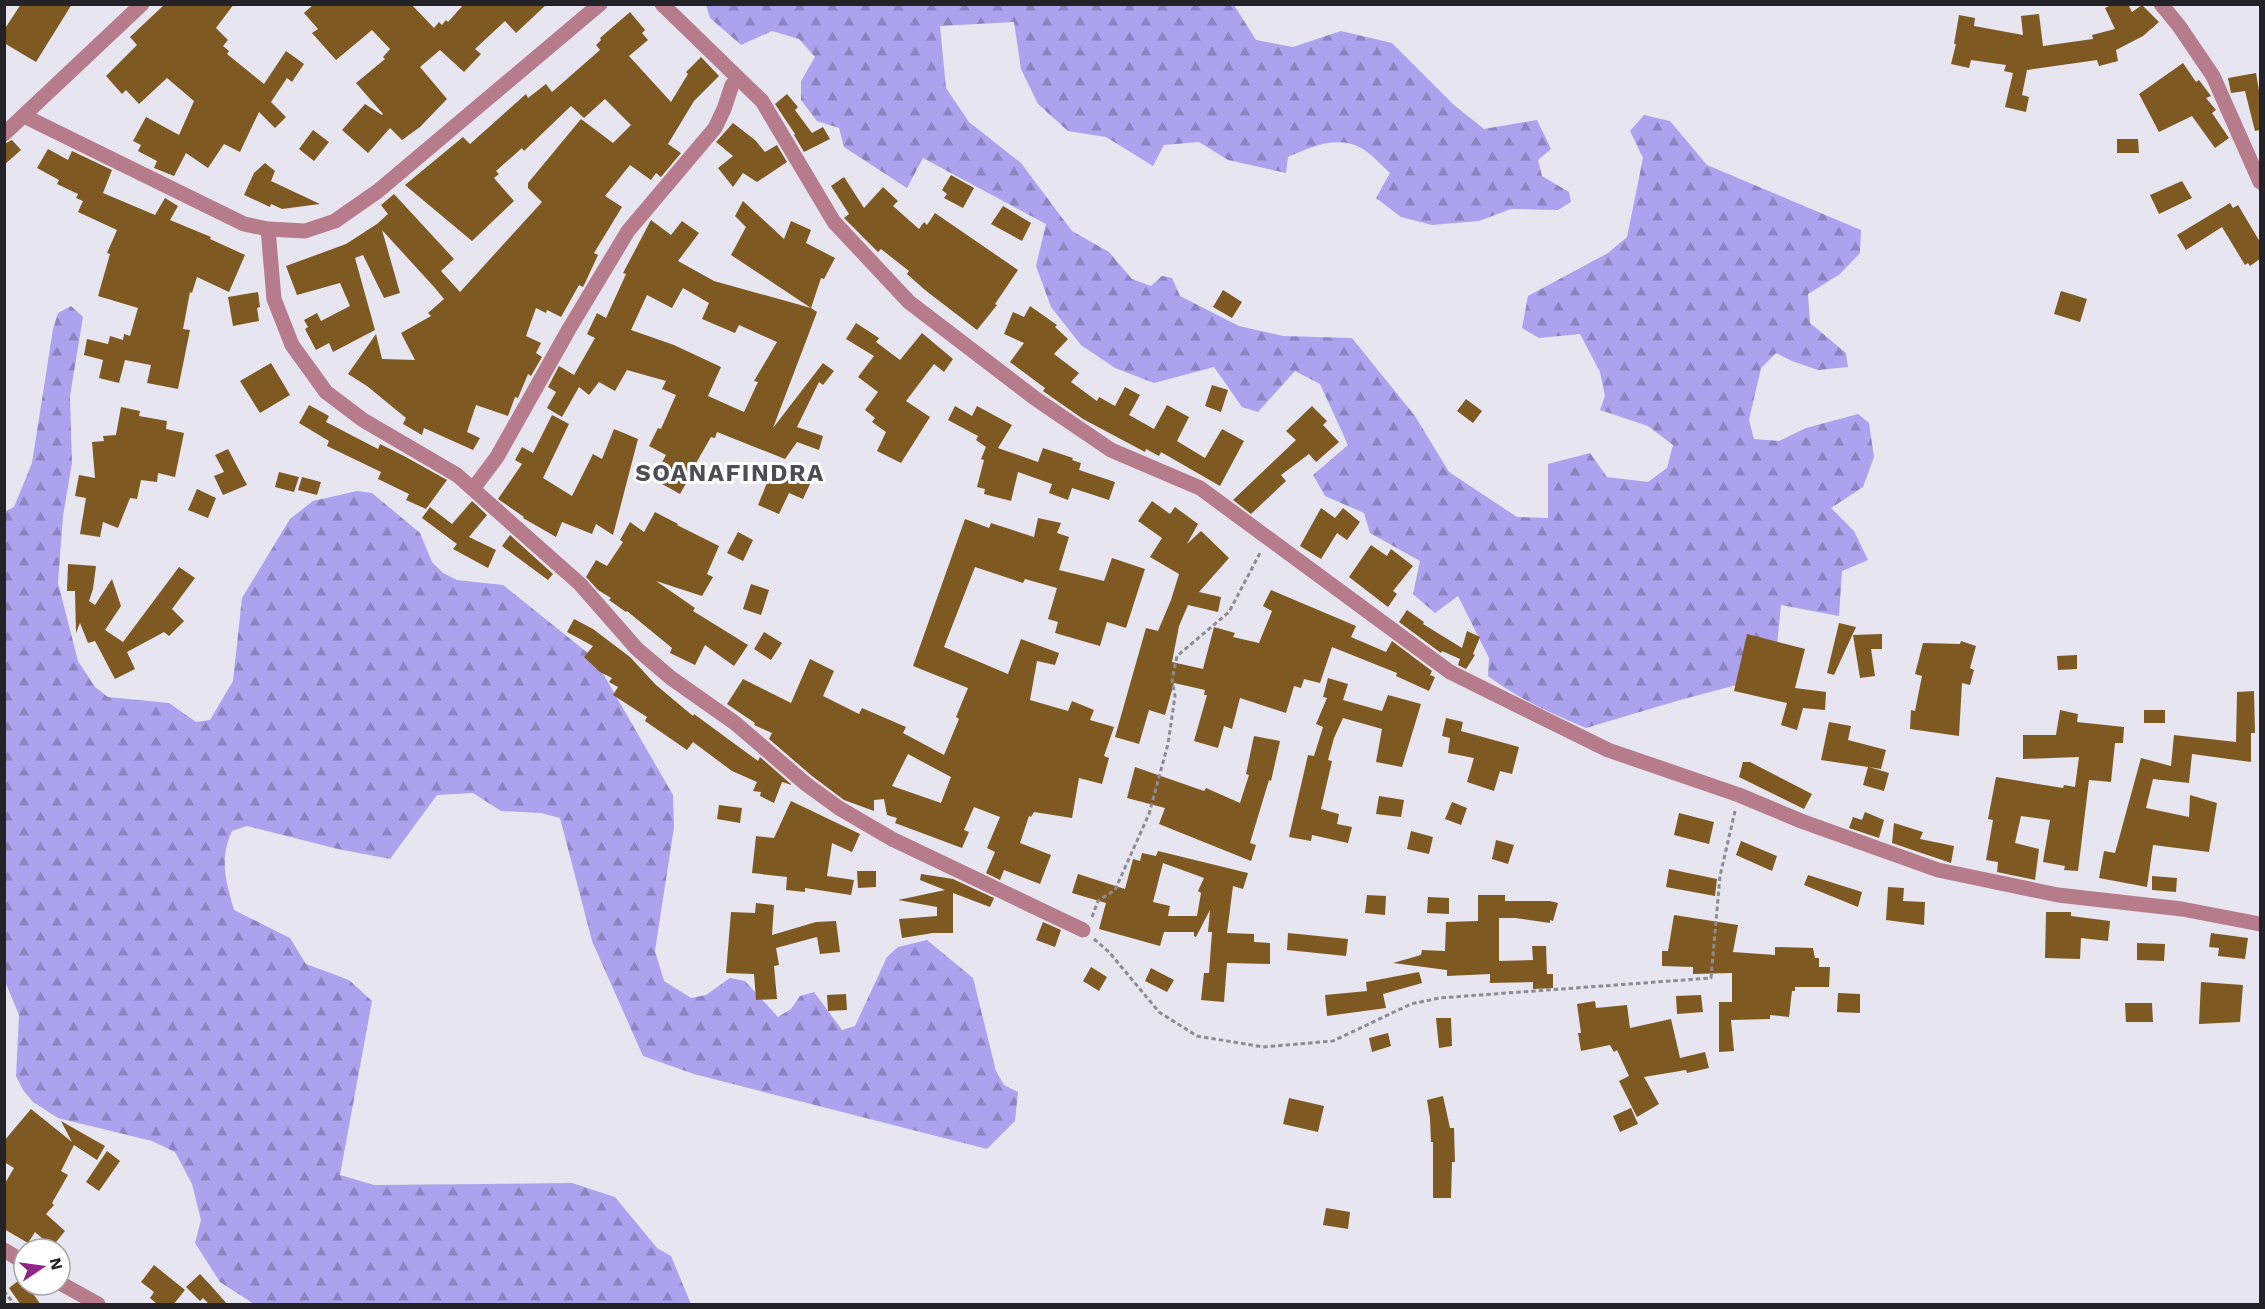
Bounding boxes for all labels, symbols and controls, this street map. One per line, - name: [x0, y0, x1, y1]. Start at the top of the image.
- district label: SOANAFINDRA: [635, 459, 825, 487]
- north arrow: [12, 1237, 72, 1297]
- text: N: [46, 1256, 67, 1272]

